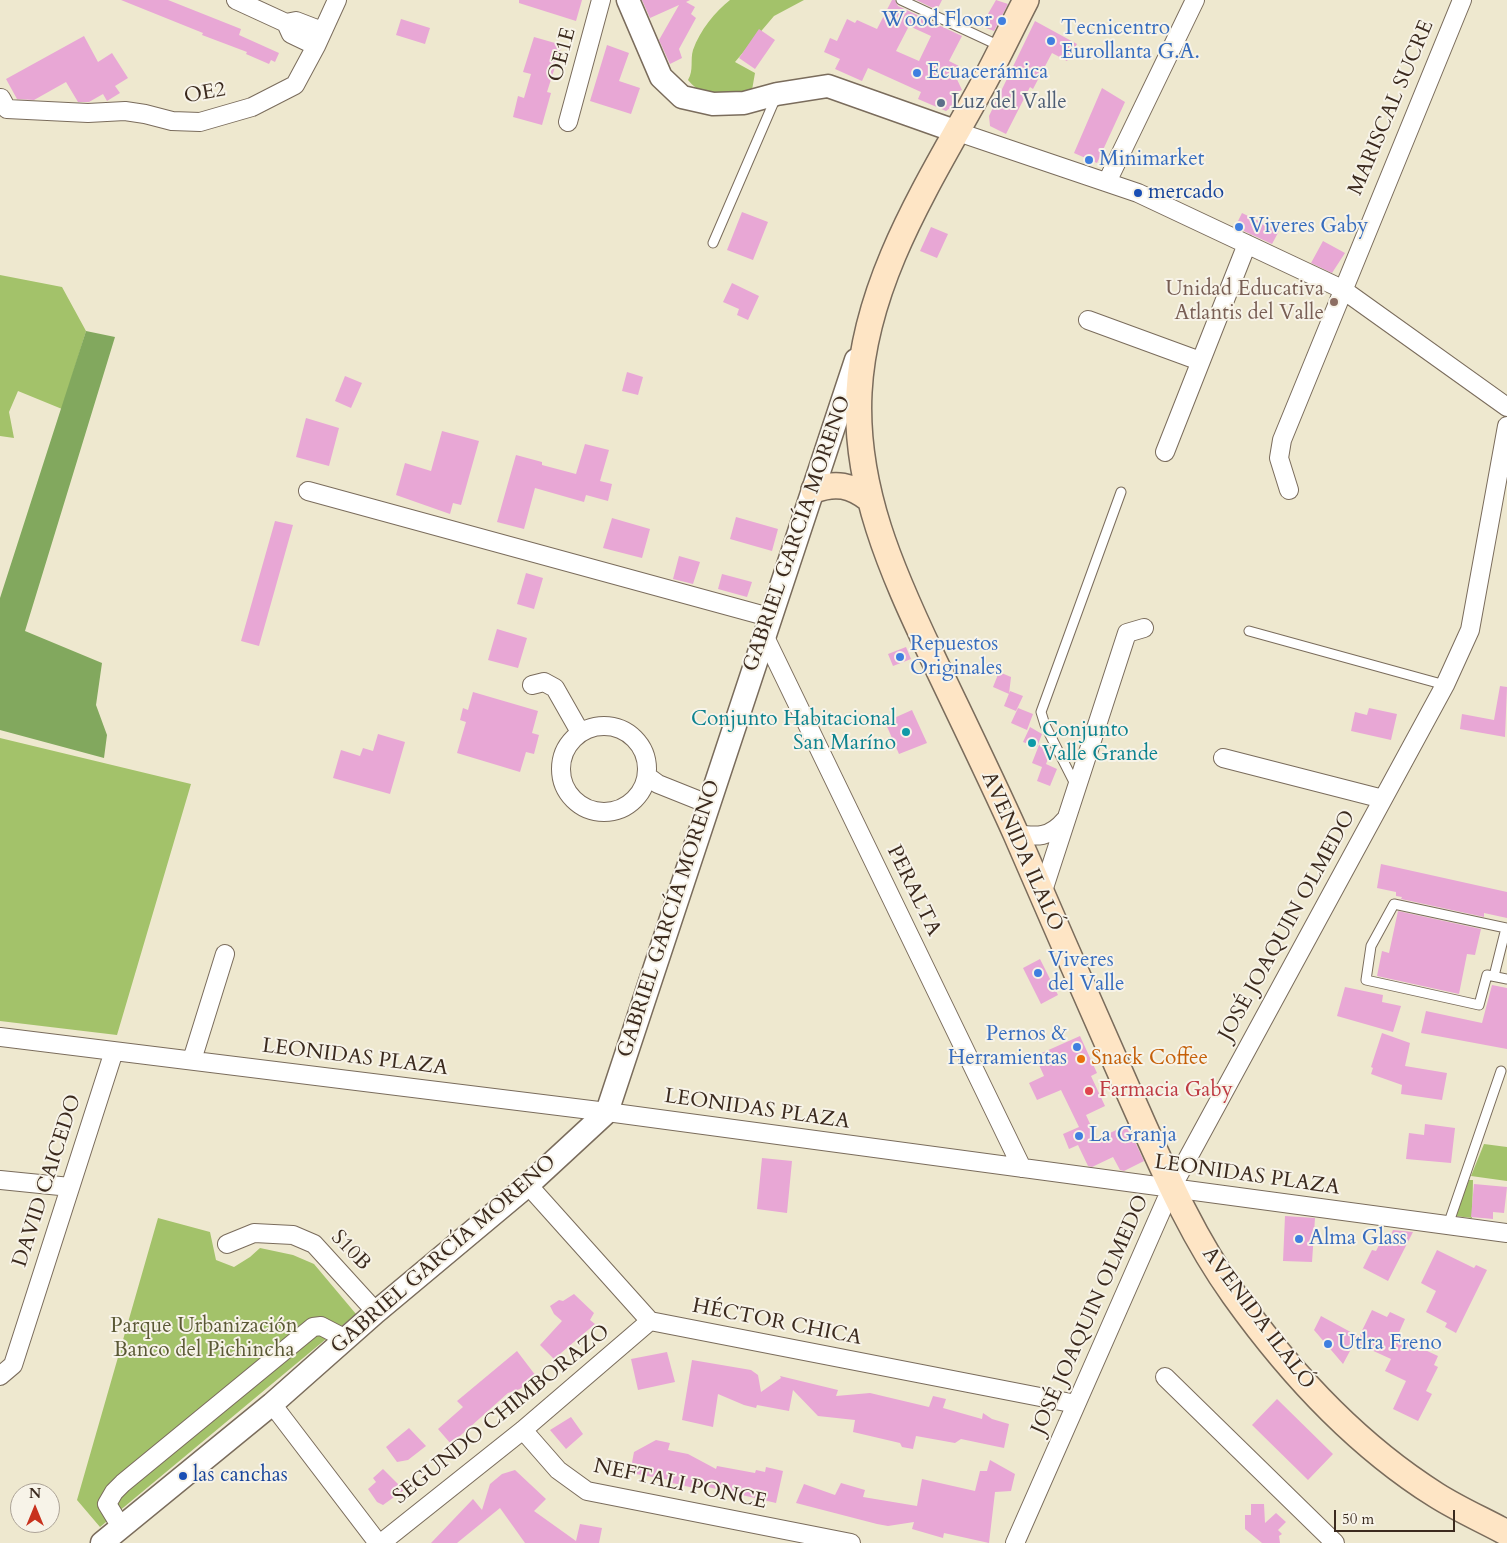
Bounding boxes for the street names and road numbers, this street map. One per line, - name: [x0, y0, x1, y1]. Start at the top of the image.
- street label: MARISCAL SUCRE: [1344, 17, 1440, 199]
- street label: OE1E: [544, 25, 582, 85]
- street label: OE2: [182, 78, 228, 110]
- street label: GABRIEL GARCÍA MORENO: [739, 393, 857, 675]
- street label: AVENIDA ILALÓ: [975, 768, 1067, 934]
- street label: GABRIEL GARCÍA MORENO: [613, 777, 727, 1061]
- street label: JOSÉ JOAQUIN OLMEDO: [1214, 806, 1362, 1046]
- street label: PERALTA: [880, 841, 946, 941]
- street label: LEONIDAS PLAZA: [261, 1034, 449, 1082]
- street label: LEONIDAS PLAZA: [663, 1085, 851, 1135]
- street label: DAVID CAICEDO: [8, 1092, 88, 1270]
- street label: GABRIEL GARCÍA MORENO: [326, 1150, 562, 1360]
- street label: LEONIDAS PLAZA: [1153, 1151, 1341, 1201]
- street label: JOSÉ JOAQUIN OLMEDO: [1027, 1191, 1155, 1439]
- street label: S10B: [325, 1226, 375, 1276]
- street label: AVENIDA ILALÓ: [1196, 1243, 1318, 1393]
- street label: HÉCTOR CHICA: [690, 1294, 864, 1352]
- street label: SEGUNDO CHIMBORAZO: [389, 1320, 615, 1510]
- street label: NEFTALI PONCE: [591, 1454, 769, 1516]

